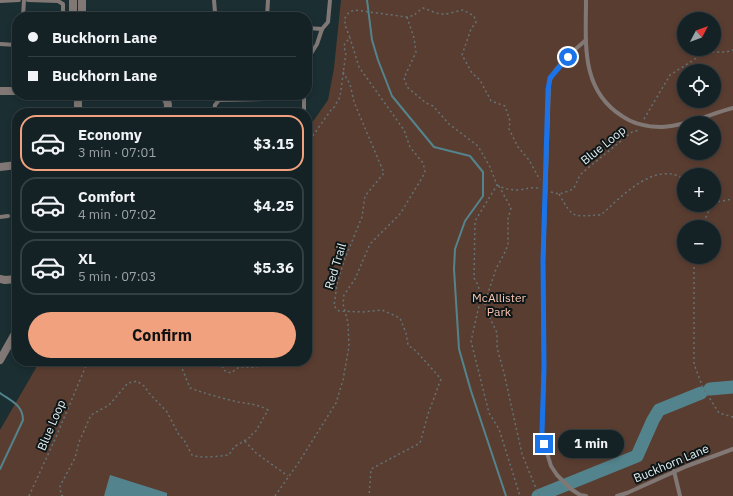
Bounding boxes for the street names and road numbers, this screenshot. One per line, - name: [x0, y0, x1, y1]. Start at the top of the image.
- street label: Blue Loop: [577, 122, 629, 168]
- street label: Red Trail: [321, 241, 349, 291]
- street label: Blue Loop: [34, 397, 68, 453]
- street label: Buckhorn Lane: [631, 440, 711, 486]

